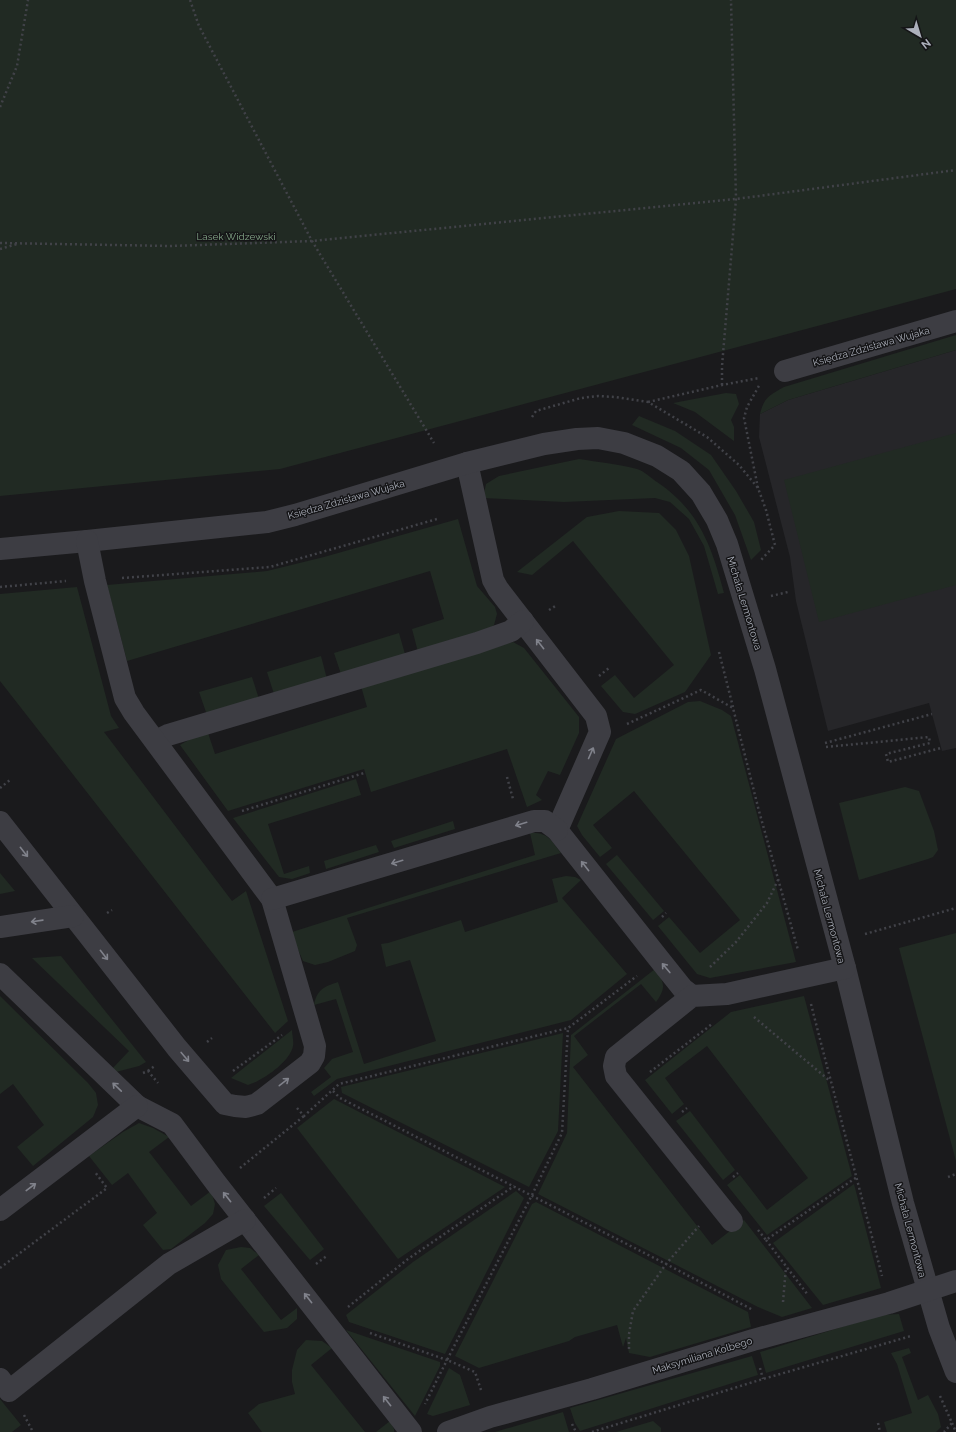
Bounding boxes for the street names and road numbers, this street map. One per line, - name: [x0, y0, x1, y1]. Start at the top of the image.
- street label: Księdza Zdzisława Wujaka: [811, 325, 931, 368]
- street label: Księdza Zdzisława Wujaka: [286, 478, 406, 521]
- street label: Michała Lermontowa: [725, 555, 764, 651]
- street label: Michała Lermontowa: [812, 868, 847, 964]
- street label: Michała Lermontowa: [893, 1182, 928, 1278]
- street label: Maksymiliana Kolbego: [651, 1335, 754, 1376]

